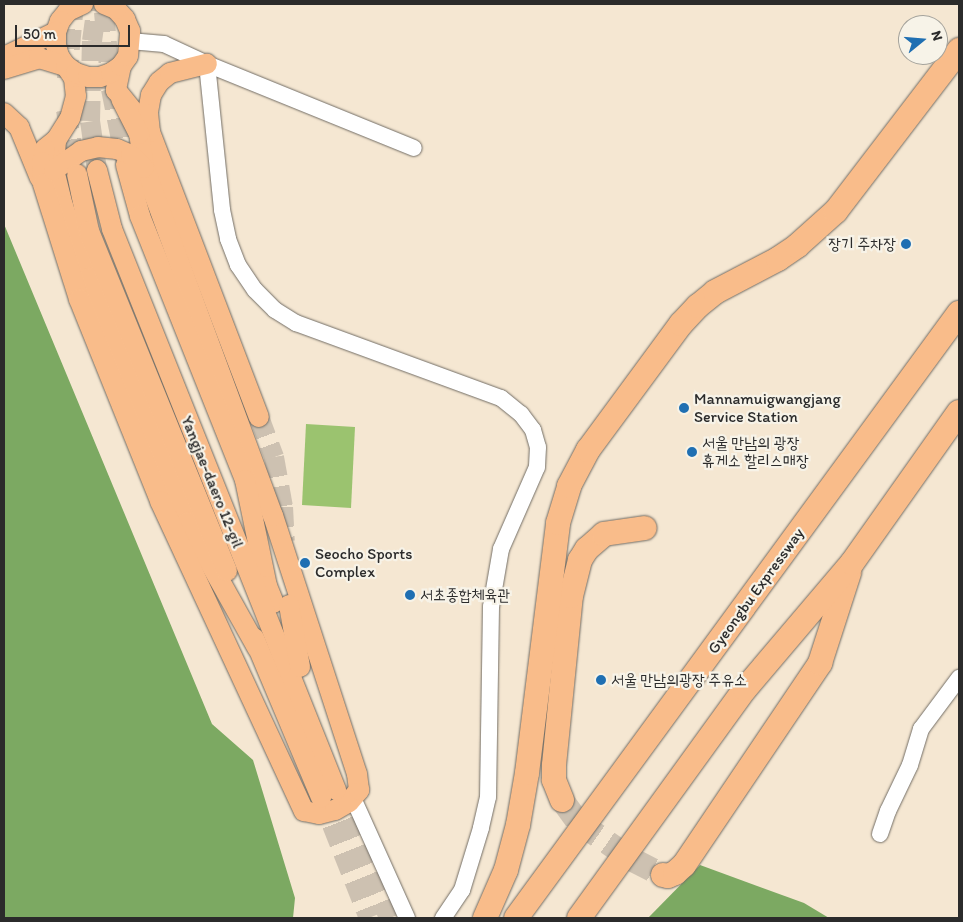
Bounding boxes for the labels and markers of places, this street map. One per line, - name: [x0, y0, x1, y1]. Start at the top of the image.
- place label: 장기 주차장: [828, 234, 896, 254]
- marker: 장기 주차장: [900, 238, 912, 250]
- place label: Mannamuigwangjang Service Station: [694, 389, 841, 427]
- marker: Mannamuigwangjang Service Station: [678, 402, 690, 414]
- place label: 서울 만남의 광장 휴게소 할리스매장: [702, 433, 809, 471]
- marker: 서울 만남의 광장 휴게소 할리스매장: [686, 446, 698, 458]
- place label: Seocho Sports Complex: [315, 544, 412, 582]
- marker: Seocho Sports Complex: [299, 557, 311, 569]
- place label: 서초종합체육관: [420, 585, 510, 605]
- marker: 서초종합체육관: [404, 589, 416, 601]
- place label: 서울 만남의광장 주유소: [611, 670, 747, 690]
- marker: 서울 만남의광장 주유소: [595, 674, 607, 686]

